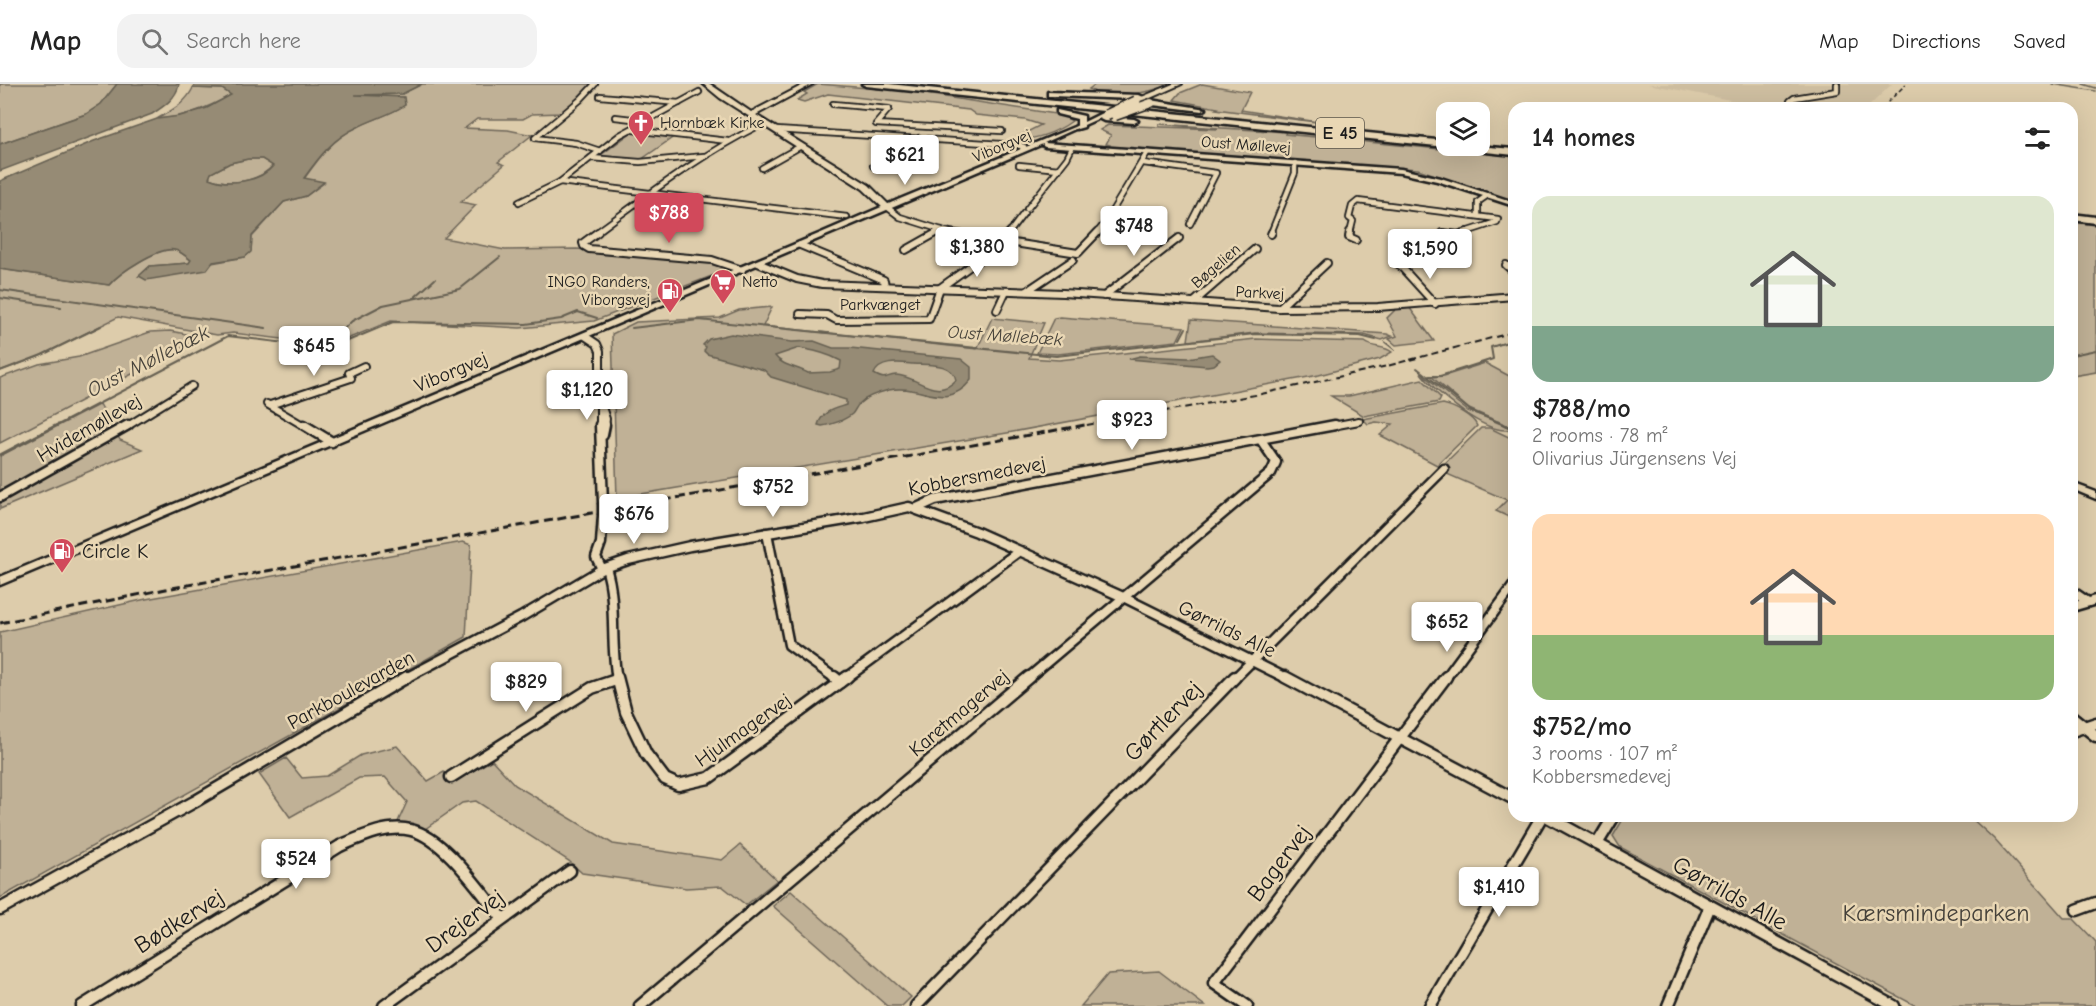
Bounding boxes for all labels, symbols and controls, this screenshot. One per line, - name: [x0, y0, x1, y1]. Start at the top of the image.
- search box: [117, 14, 537, 68]
- text: Map: [30, 25, 81, 57]
- icon: search: [138, 25, 171, 58]
- text: Search here: [186, 28, 301, 54]
- text: Map: [1819, 29, 1859, 53]
- text: Directions: [1892, 29, 1981, 53]
- text: Saved: [2014, 29, 2066, 53]
- map controls: [1436, 102, 1490, 156]
- button: layers: [1436, 102, 1490, 156]
- church icon: Hornbæk Kirke: [626, 108, 656, 146]
- place label: Hornbæk Kirke: [660, 114, 764, 132]
- road number: E 45: [1316, 118, 1364, 148]
- icon: filters: [2021, 122, 2054, 155]
- text: 14 homes: [1532, 123, 1635, 153]
- street label: Viborgvej: [970, 126, 1034, 166]
- street label: Oust Møllevej: [1200, 133, 1292, 157]
- pin: $621: [869, 135, 941, 186]
- text: $621: [885, 143, 925, 166]
- pin: $788: [633, 193, 705, 244]
- text: $788: [649, 201, 689, 224]
- pin: $748: [1098, 206, 1170, 257]
- text: $748: [1114, 214, 1154, 237]
- pin: $1,380: [928, 227, 1026, 278]
- pin: $1,590: [1381, 229, 1479, 280]
- text: $1,380: [949, 235, 1005, 258]
- icon: home: [1739, 235, 1847, 343]
- text: $1,590: [1402, 237, 1458, 260]
- street label: Bøgelien: [1188, 240, 1244, 292]
- supermarket icon: Netto: [708, 267, 738, 305]
- place label: INGO Randers, Viborgsvej: [548, 273, 650, 309]
- place label: Netto: [742, 273, 778, 291]
- fuel station icon: INGO Randers, Viborgsvej: [655, 276, 685, 314]
- street label: Parkvej: [1235, 283, 1285, 303]
- street label: Parkvænget: [840, 296, 920, 314]
- water label: Oust Møllebæk: [83, 319, 214, 402]
- water label: Oust Møllebæk: [947, 322, 1063, 351]
- pin: $645: [278, 326, 350, 377]
- text: $645: [293, 334, 335, 357]
- street label: Viborgvej: [411, 347, 491, 397]
- pin: $1,120: [538, 370, 636, 421]
- text: $1,120: [561, 378, 613, 401]
- street label: Hvidemøllevej: [33, 389, 145, 467]
- text: $788/mo: [1532, 394, 1631, 424]
- pin: $923: [1096, 400, 1168, 451]
- text: $923: [1111, 408, 1153, 431]
- text: 2 rooms · 78 m²: [1532, 424, 1668, 447]
- text: Olivarius Jürgensens Vej: [1532, 447, 1737, 470]
- street label: Kobbersmedevej: [906, 451, 1048, 501]
- pin: $752: [737, 467, 809, 518]
- text: $752: [752, 475, 794, 498]
- pin: $676: [598, 494, 670, 545]
- text: $676: [613, 502, 655, 525]
- fuel station icon: Circle K: [47, 536, 77, 574]
- place label: Circle K: [82, 540, 148, 563]
- icon: home: [1739, 553, 1847, 661]
- street label: Gørrilds Alle: [1174, 595, 1280, 663]
- pin: $652: [1411, 602, 1483, 653]
- text: $652: [1425, 610, 1469, 633]
- street label: Parkboulevarden: [284, 646, 418, 734]
- pin: $829: [490, 662, 562, 713]
- street label: Karetmagervej: [905, 665, 1013, 761]
- text: $829: [505, 670, 547, 693]
- street label: Gørtlervej: [1118, 675, 1208, 767]
- street label: Hjulmagervej: [691, 688, 795, 772]
- text: $752/mo: [1532, 712, 1632, 742]
- text: 3 rooms · 107 m²: [1532, 742, 1677, 765]
- text: Kobbersmedevej: [1532, 765, 1671, 788]
- street label: Bagervej: [1241, 819, 1317, 907]
- pin: $524: [260, 839, 332, 890]
- text: $524: [275, 847, 317, 870]
- street label: Gørrilds Alle: [1668, 850, 1792, 936]
- pin: $1,410: [1450, 867, 1548, 918]
- text: $1,410: [1473, 875, 1525, 898]
- street label: Bødkervej: [129, 883, 229, 959]
- street label: Drejervej: [420, 883, 510, 959]
- park label: Kærsmindeparken: [1842, 899, 2030, 927]

